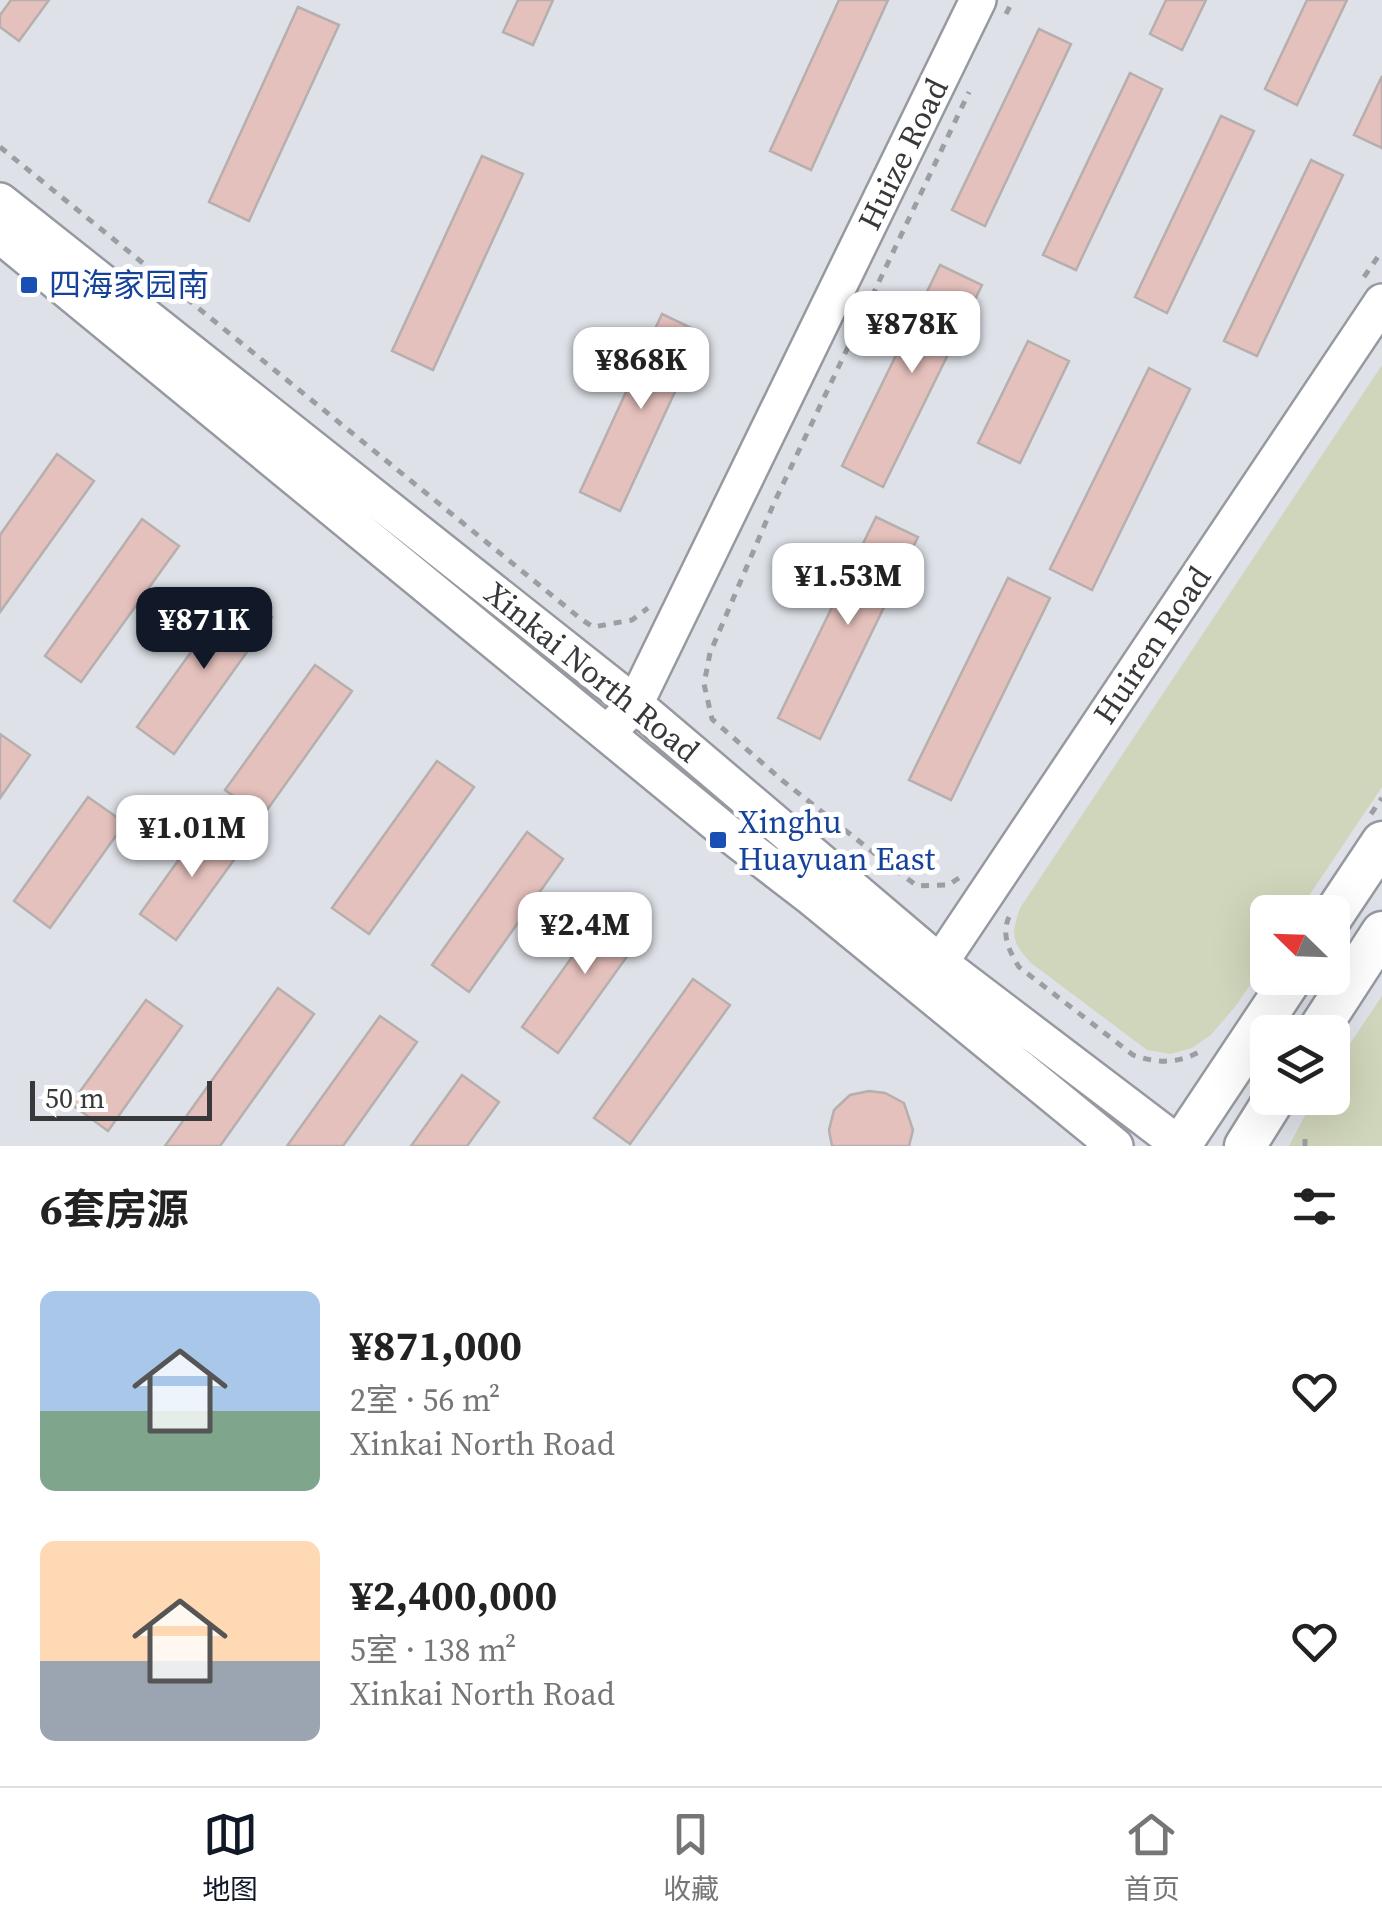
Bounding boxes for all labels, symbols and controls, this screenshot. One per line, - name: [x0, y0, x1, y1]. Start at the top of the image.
- street label: Huize Road: [847, 71, 959, 237]
- place label: 四海家园南: [49, 263, 209, 307]
- marker: 四海家园南: [18, 274, 40, 296]
- pin: ¥878K: [842, 291, 982, 376]
- text: ¥878K: [866, 301, 958, 345]
- pin: ¥868K: [571, 327, 711, 412]
- text: ¥868K: [595, 337, 687, 381]
- pin: ¥1.53M: [767, 543, 929, 628]
- text: ¥1.53M: [794, 553, 902, 597]
- street label: Huiren Road: [1083, 557, 1221, 733]
- street label: Xinkai North Road: [475, 572, 709, 772]
- pin: ¥871K: [134, 587, 274, 672]
- text: ¥871K: [158, 597, 250, 641]
- pin: ¥1.01M: [111, 795, 273, 880]
- place label: Xinghu Huayuan East: [738, 800, 936, 881]
- text: ¥1.01M: [138, 805, 246, 849]
- marker: Xinghu Huayuan East: [707, 829, 729, 851]
- pin: ¥2.4M: [515, 892, 655, 977]
- north arrow: [1250, 895, 1350, 995]
- map controls: [1250, 895, 1350, 1115]
- text: ¥2.4M: [540, 902, 630, 946]
- button: layers: [1250, 1015, 1350, 1115]
- scale bar: [30, 1076, 212, 1120]
- text: 50 m: [45, 1079, 105, 1117]
- icon: filters: [1287, 1179, 1342, 1234]
- text: 6套房源: [40, 1180, 189, 1238]
- text: ¥871,000: [350, 1316, 522, 1374]
- icon: home: [120, 1331, 240, 1451]
- icon: heart: [1287, 1364, 1342, 1419]
- text: 2室 · 56 m²: [350, 1378, 500, 1422]
- text: Xinkai North Road: [350, 1422, 615, 1466]
- text: ¥2,400,000: [350, 1566, 557, 1624]
- icon: home: [120, 1581, 240, 1701]
- icon: heart: [1287, 1614, 1342, 1669]
- text: 5室 · 138 m²: [350, 1628, 516, 1672]
- text: Xinkai North Road: [350, 1672, 615, 1716]
- tab: 地图: [202, 1807, 258, 1908]
- tab: 收藏: [663, 1807, 719, 1908]
- tab: 首页: [1124, 1807, 1180, 1908]

